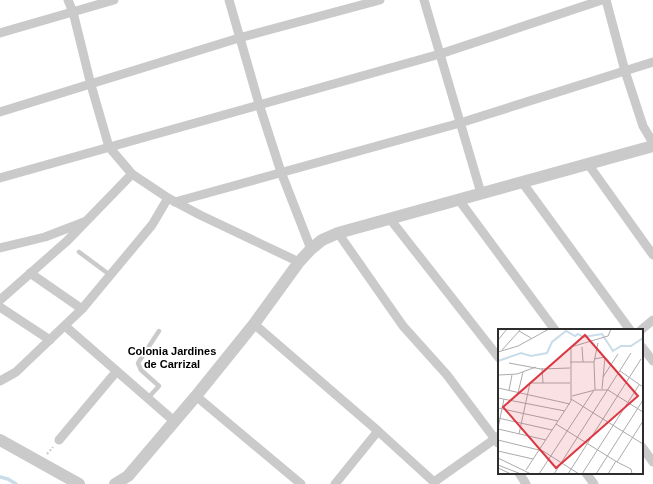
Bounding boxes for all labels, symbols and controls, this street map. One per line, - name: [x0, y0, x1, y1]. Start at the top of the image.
- inset map: [498, 329, 643, 474]
- district label: Colonia Jardines de Carrizal: [128, 345, 216, 370]

